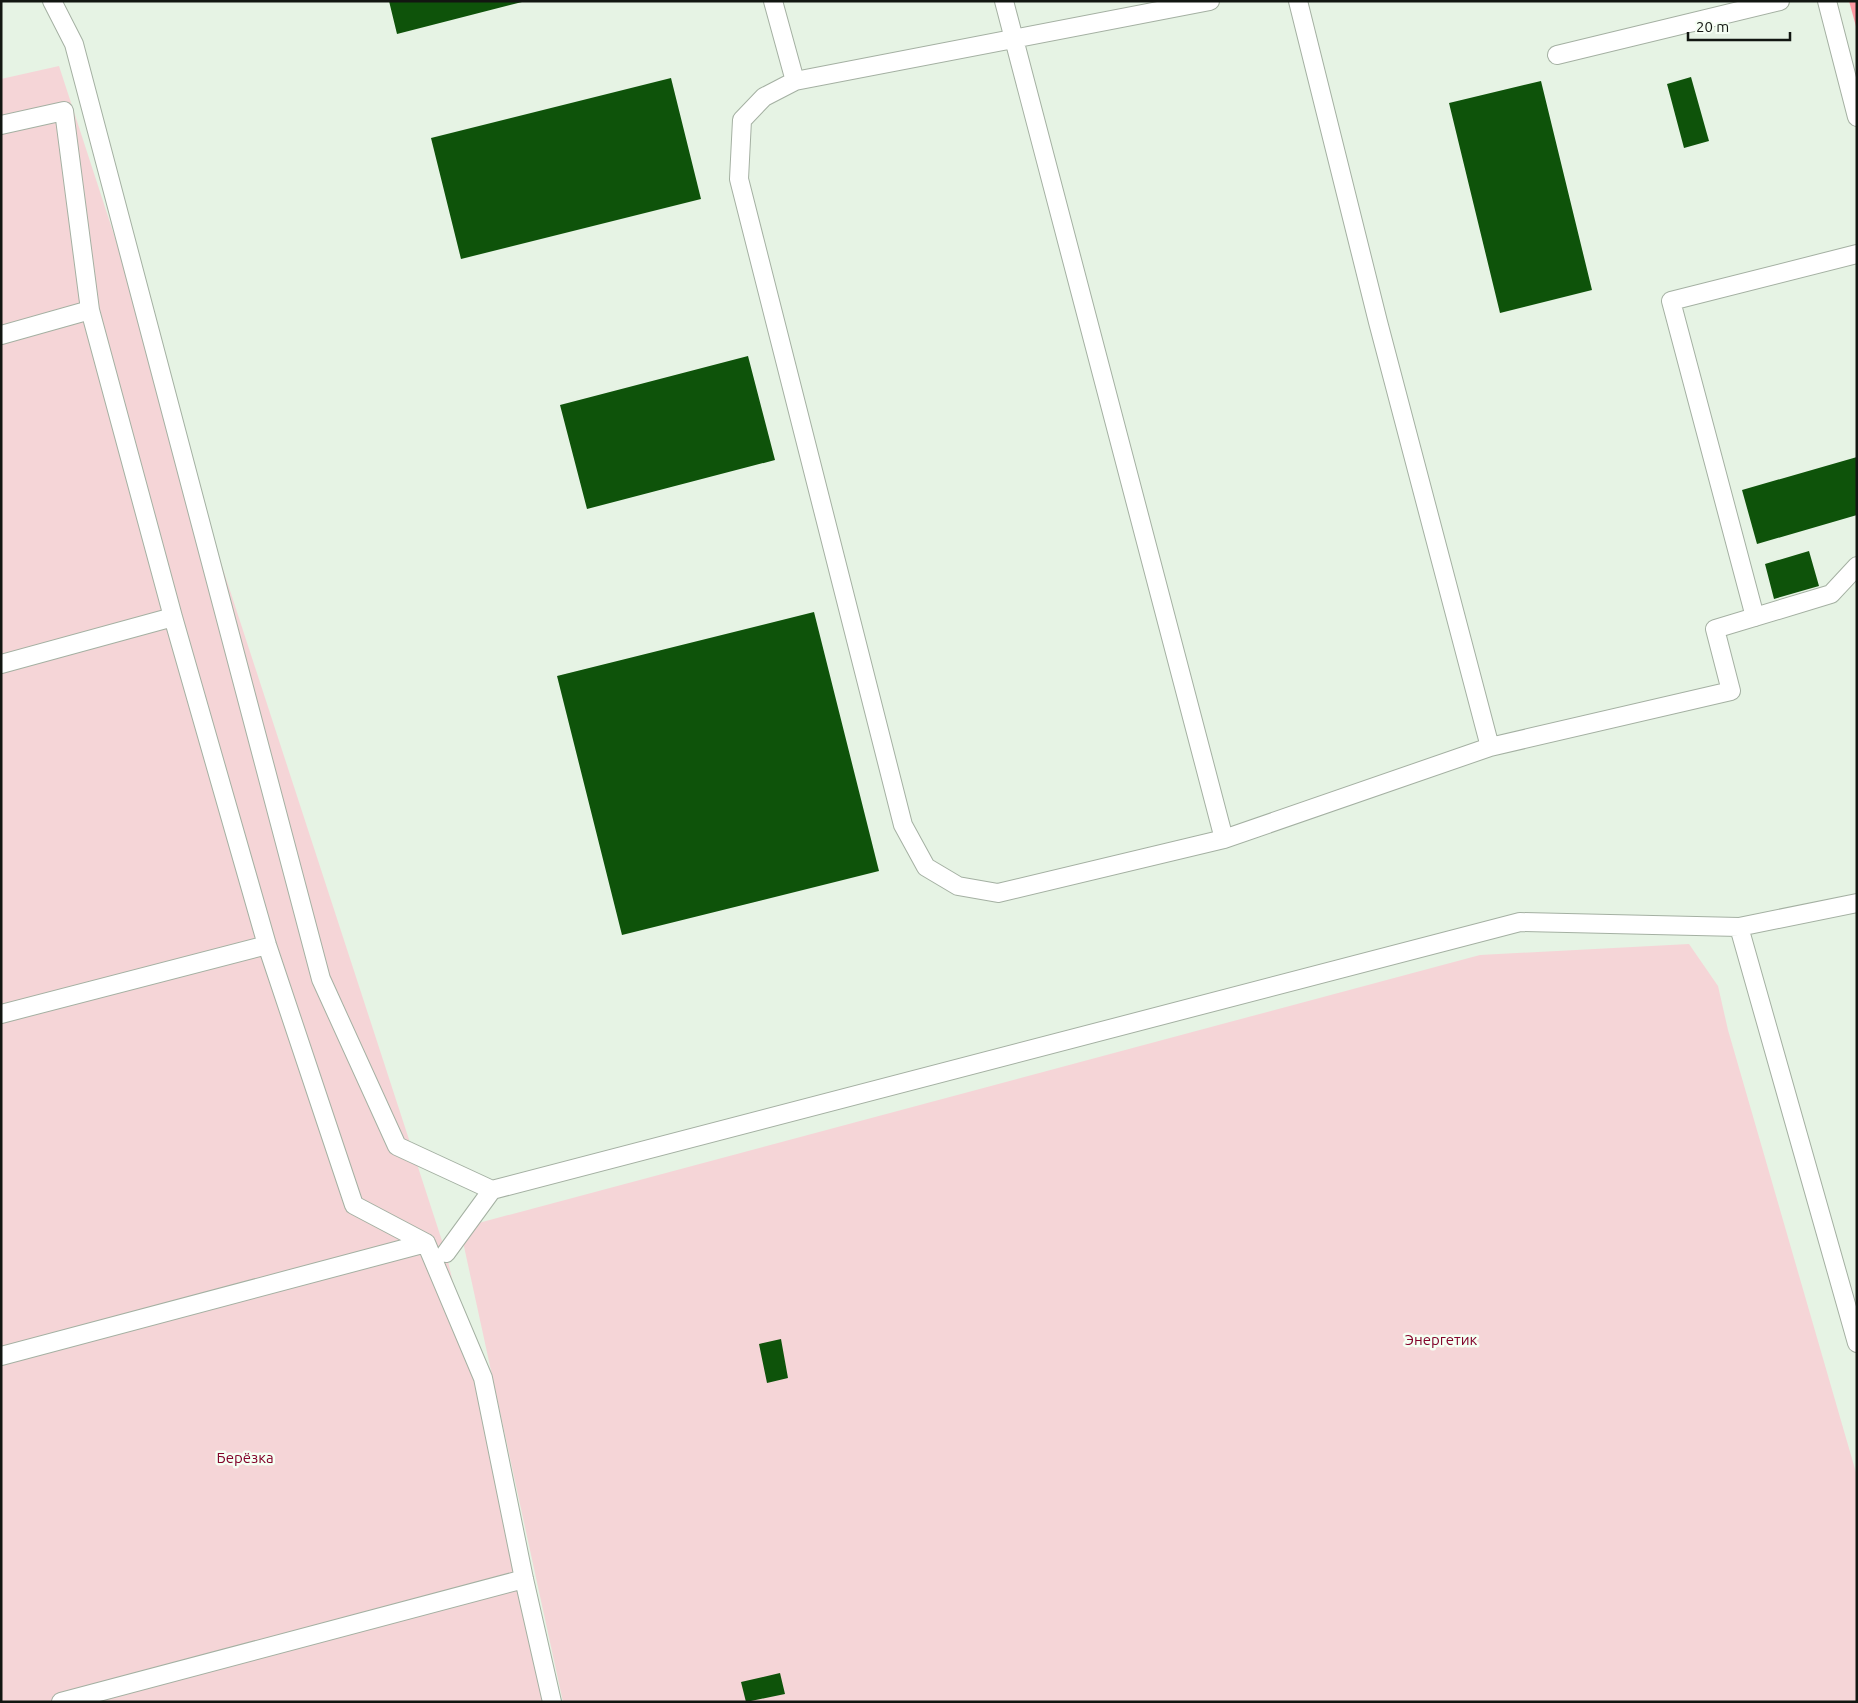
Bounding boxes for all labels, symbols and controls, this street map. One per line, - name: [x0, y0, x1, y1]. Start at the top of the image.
- scale bar: [1688, 10, 1790, 42]
- text: 20 m: [1696, 18, 1729, 35]
- park label: Энергетик: [1405, 1331, 1478, 1348]
- park label: Берёзка: [216, 1449, 274, 1466]

